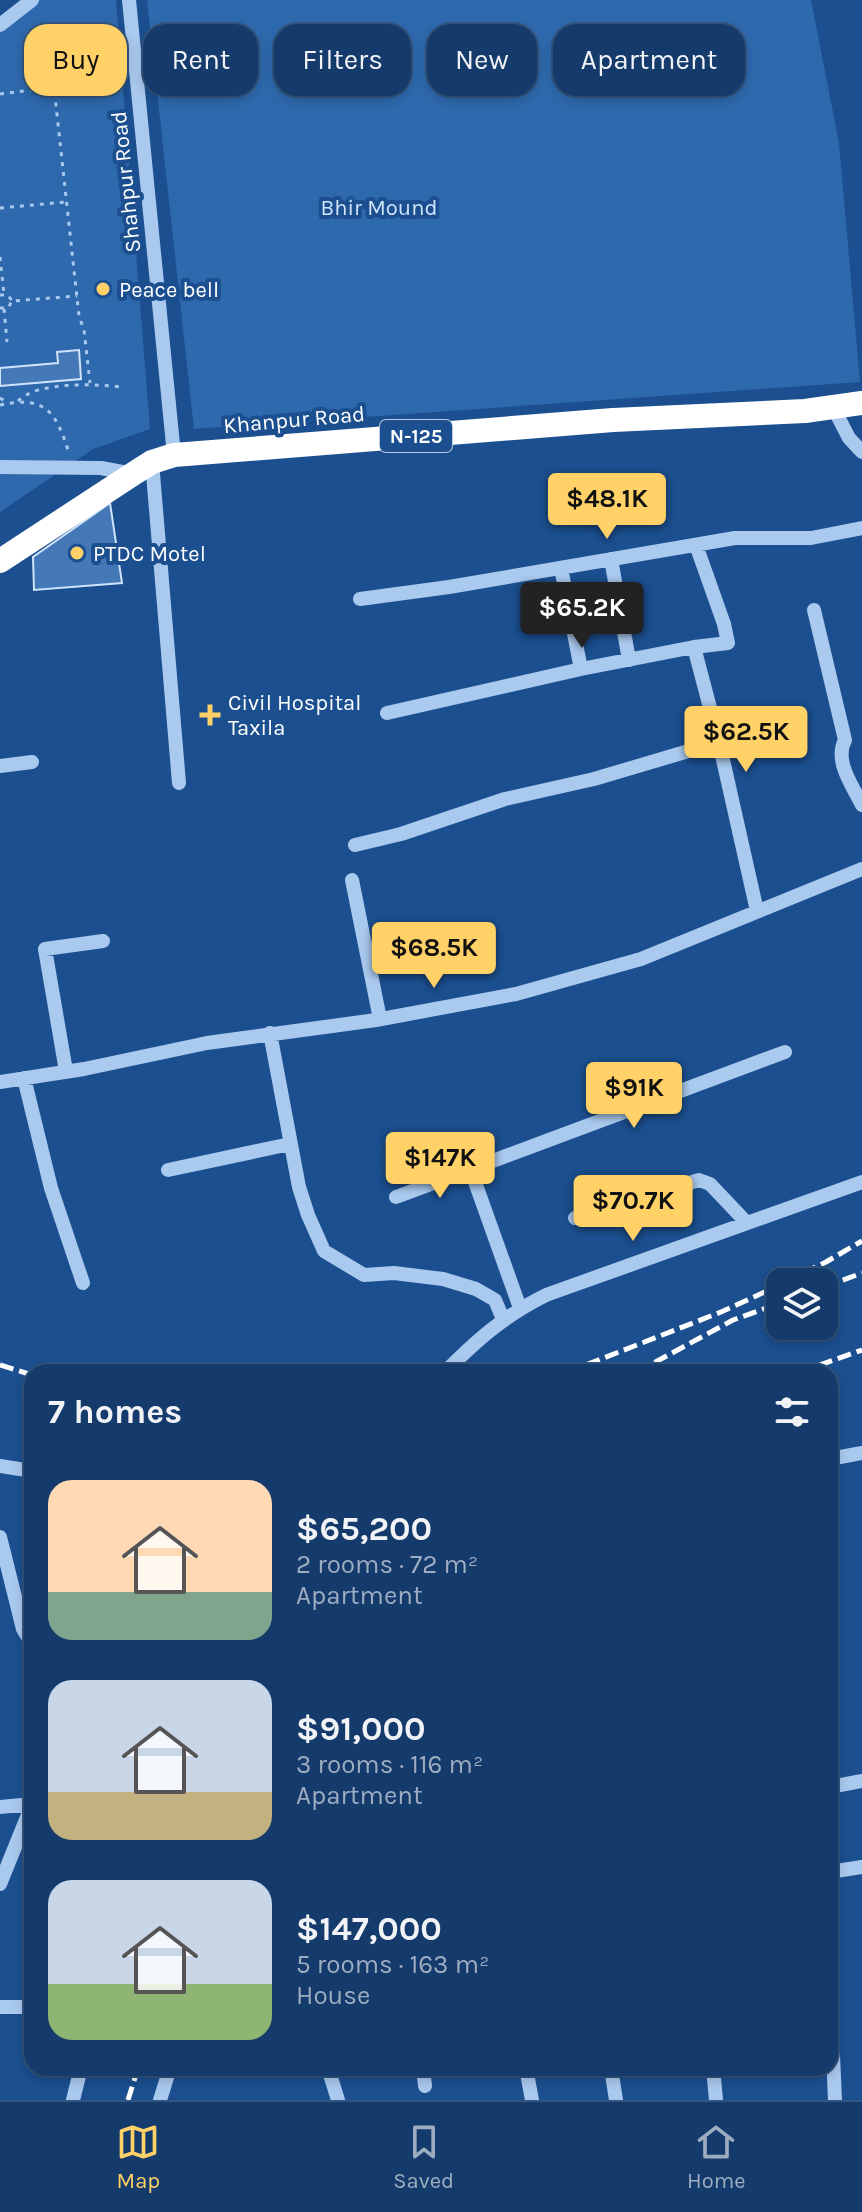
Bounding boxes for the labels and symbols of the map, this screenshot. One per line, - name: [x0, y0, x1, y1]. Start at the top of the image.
- street label: Shahpur Road: [106, 110, 146, 254]
- park label: Bhir Mound: [321, 195, 437, 221]
- place label: Peace bell: [119, 277, 219, 303]
- marker: Peace bell: [94, 280, 112, 298]
- street label: Khanpur Road: [222, 401, 366, 439]
- road number: N-125: [380, 420, 452, 452]
- pin: $48.1K: [542, 473, 672, 541]
- place label: PTDC Motel: [93, 541, 206, 567]
- marker: PTDC Motel: [68, 544, 86, 562]
- pin: $65.2K: [517, 582, 647, 650]
- place label: Civil Hospital Taxila: [228, 690, 361, 741]
- marker: Civil Hospital Taxila: [199, 704, 221, 726]
- pin: $62.5K: [681, 706, 811, 774]
- pin: $68.5K: [369, 922, 499, 990]
- pin: $91K: [587, 1062, 681, 1130]
- pin: $147K: [384, 1132, 496, 1200]
- pin: $70.7K: [568, 1175, 698, 1243]

